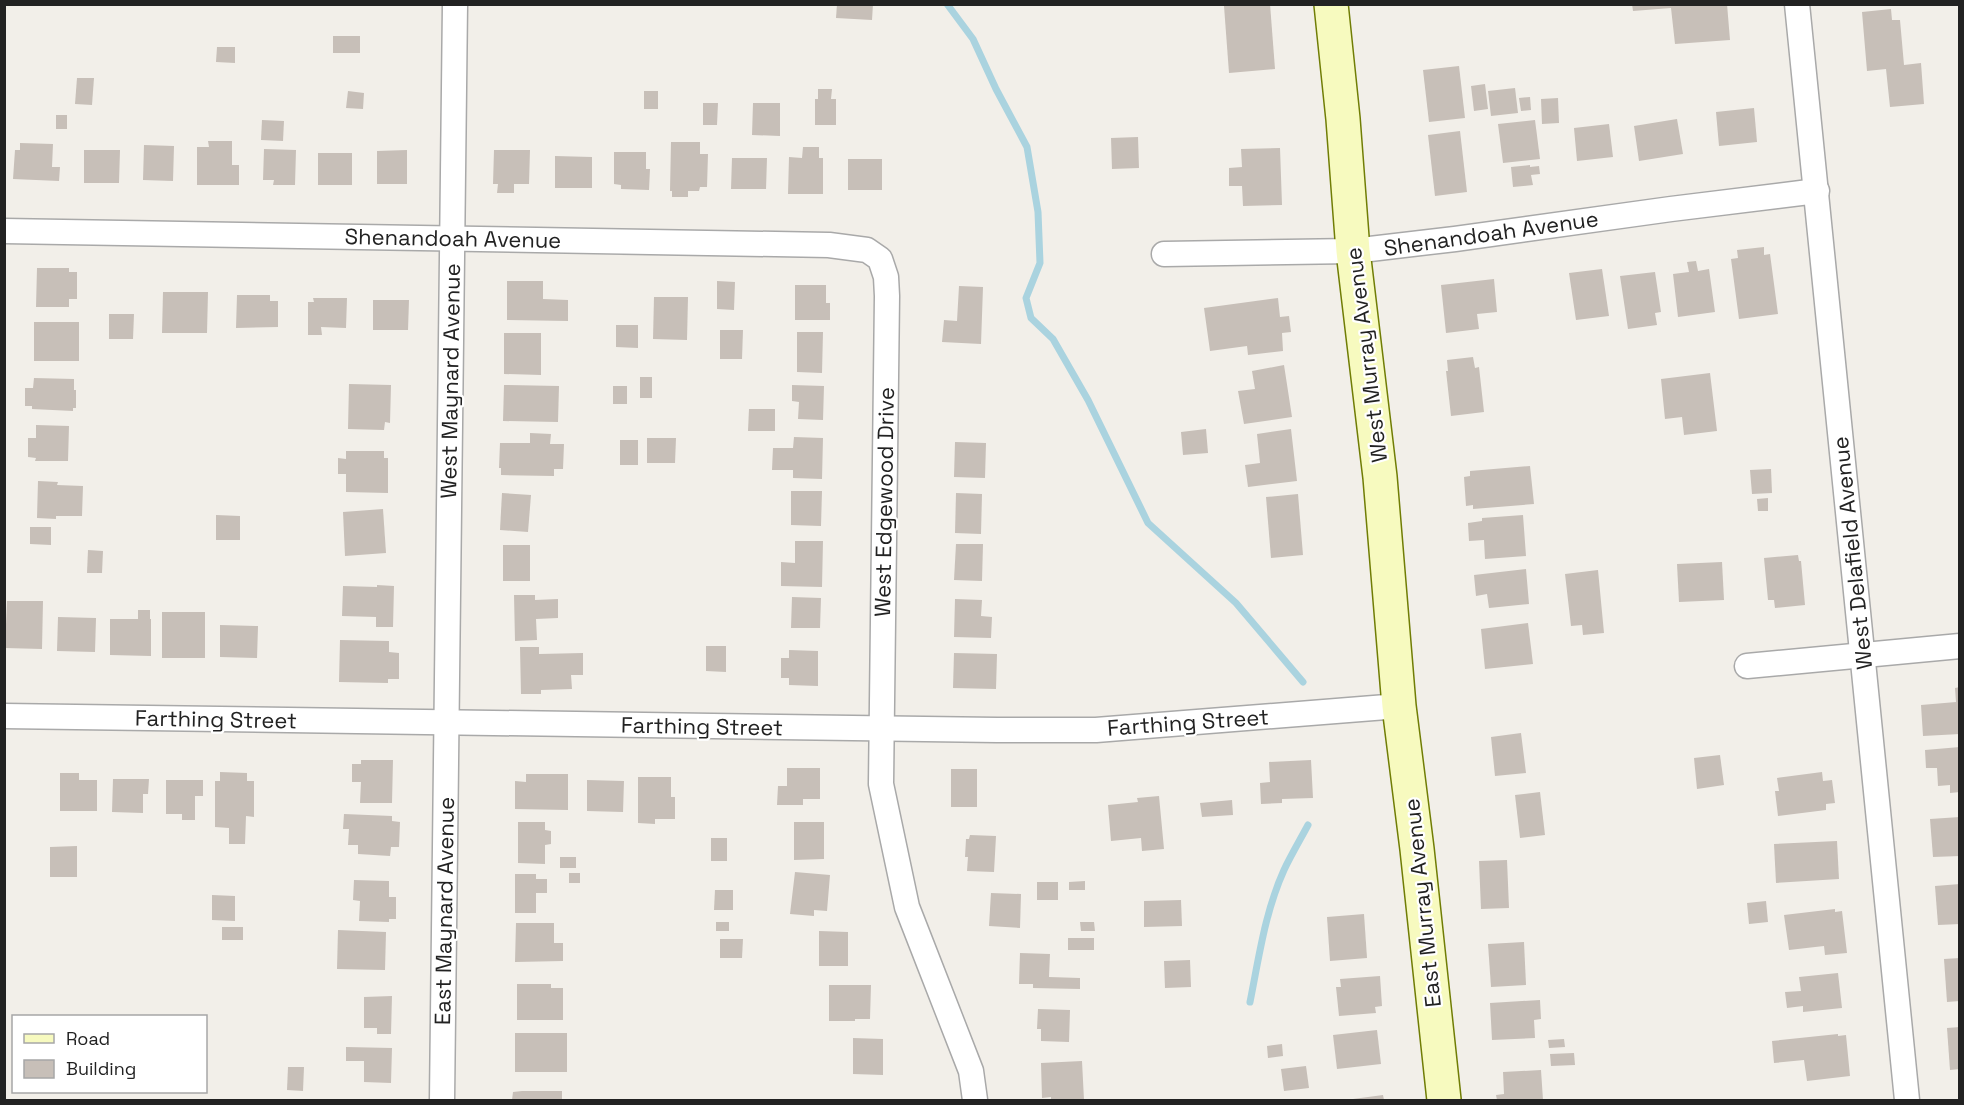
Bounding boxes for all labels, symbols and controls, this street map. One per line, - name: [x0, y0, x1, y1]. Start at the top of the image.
- street label: Shenandoah Avenue: [1382, 204, 1600, 262]
- street label: Shenandoah Avenue: [344, 222, 562, 254]
- street label: West Murray Avenue: [1339, 246, 1393, 464]
- street label: West Maynard Avenue: [434, 263, 466, 499]
- street label: West Edgewood Drive: [868, 387, 900, 617]
- street label: West Delafield Avenue: [1826, 435, 1878, 671]
- street label: Farthing Street: [1106, 702, 1270, 742]
- street label: Farthing Street: [135, 704, 297, 734]
- street label: Farthing Street: [621, 711, 783, 741]
- street label: East Maynard Avenue: [428, 797, 460, 1025]
- street label: East Murray Avenue: [1397, 797, 1447, 1009]
- legend: [12, 1015, 207, 1093]
- text: Road: [66, 1027, 110, 1050]
- text: Building: [66, 1057, 136, 1080]

